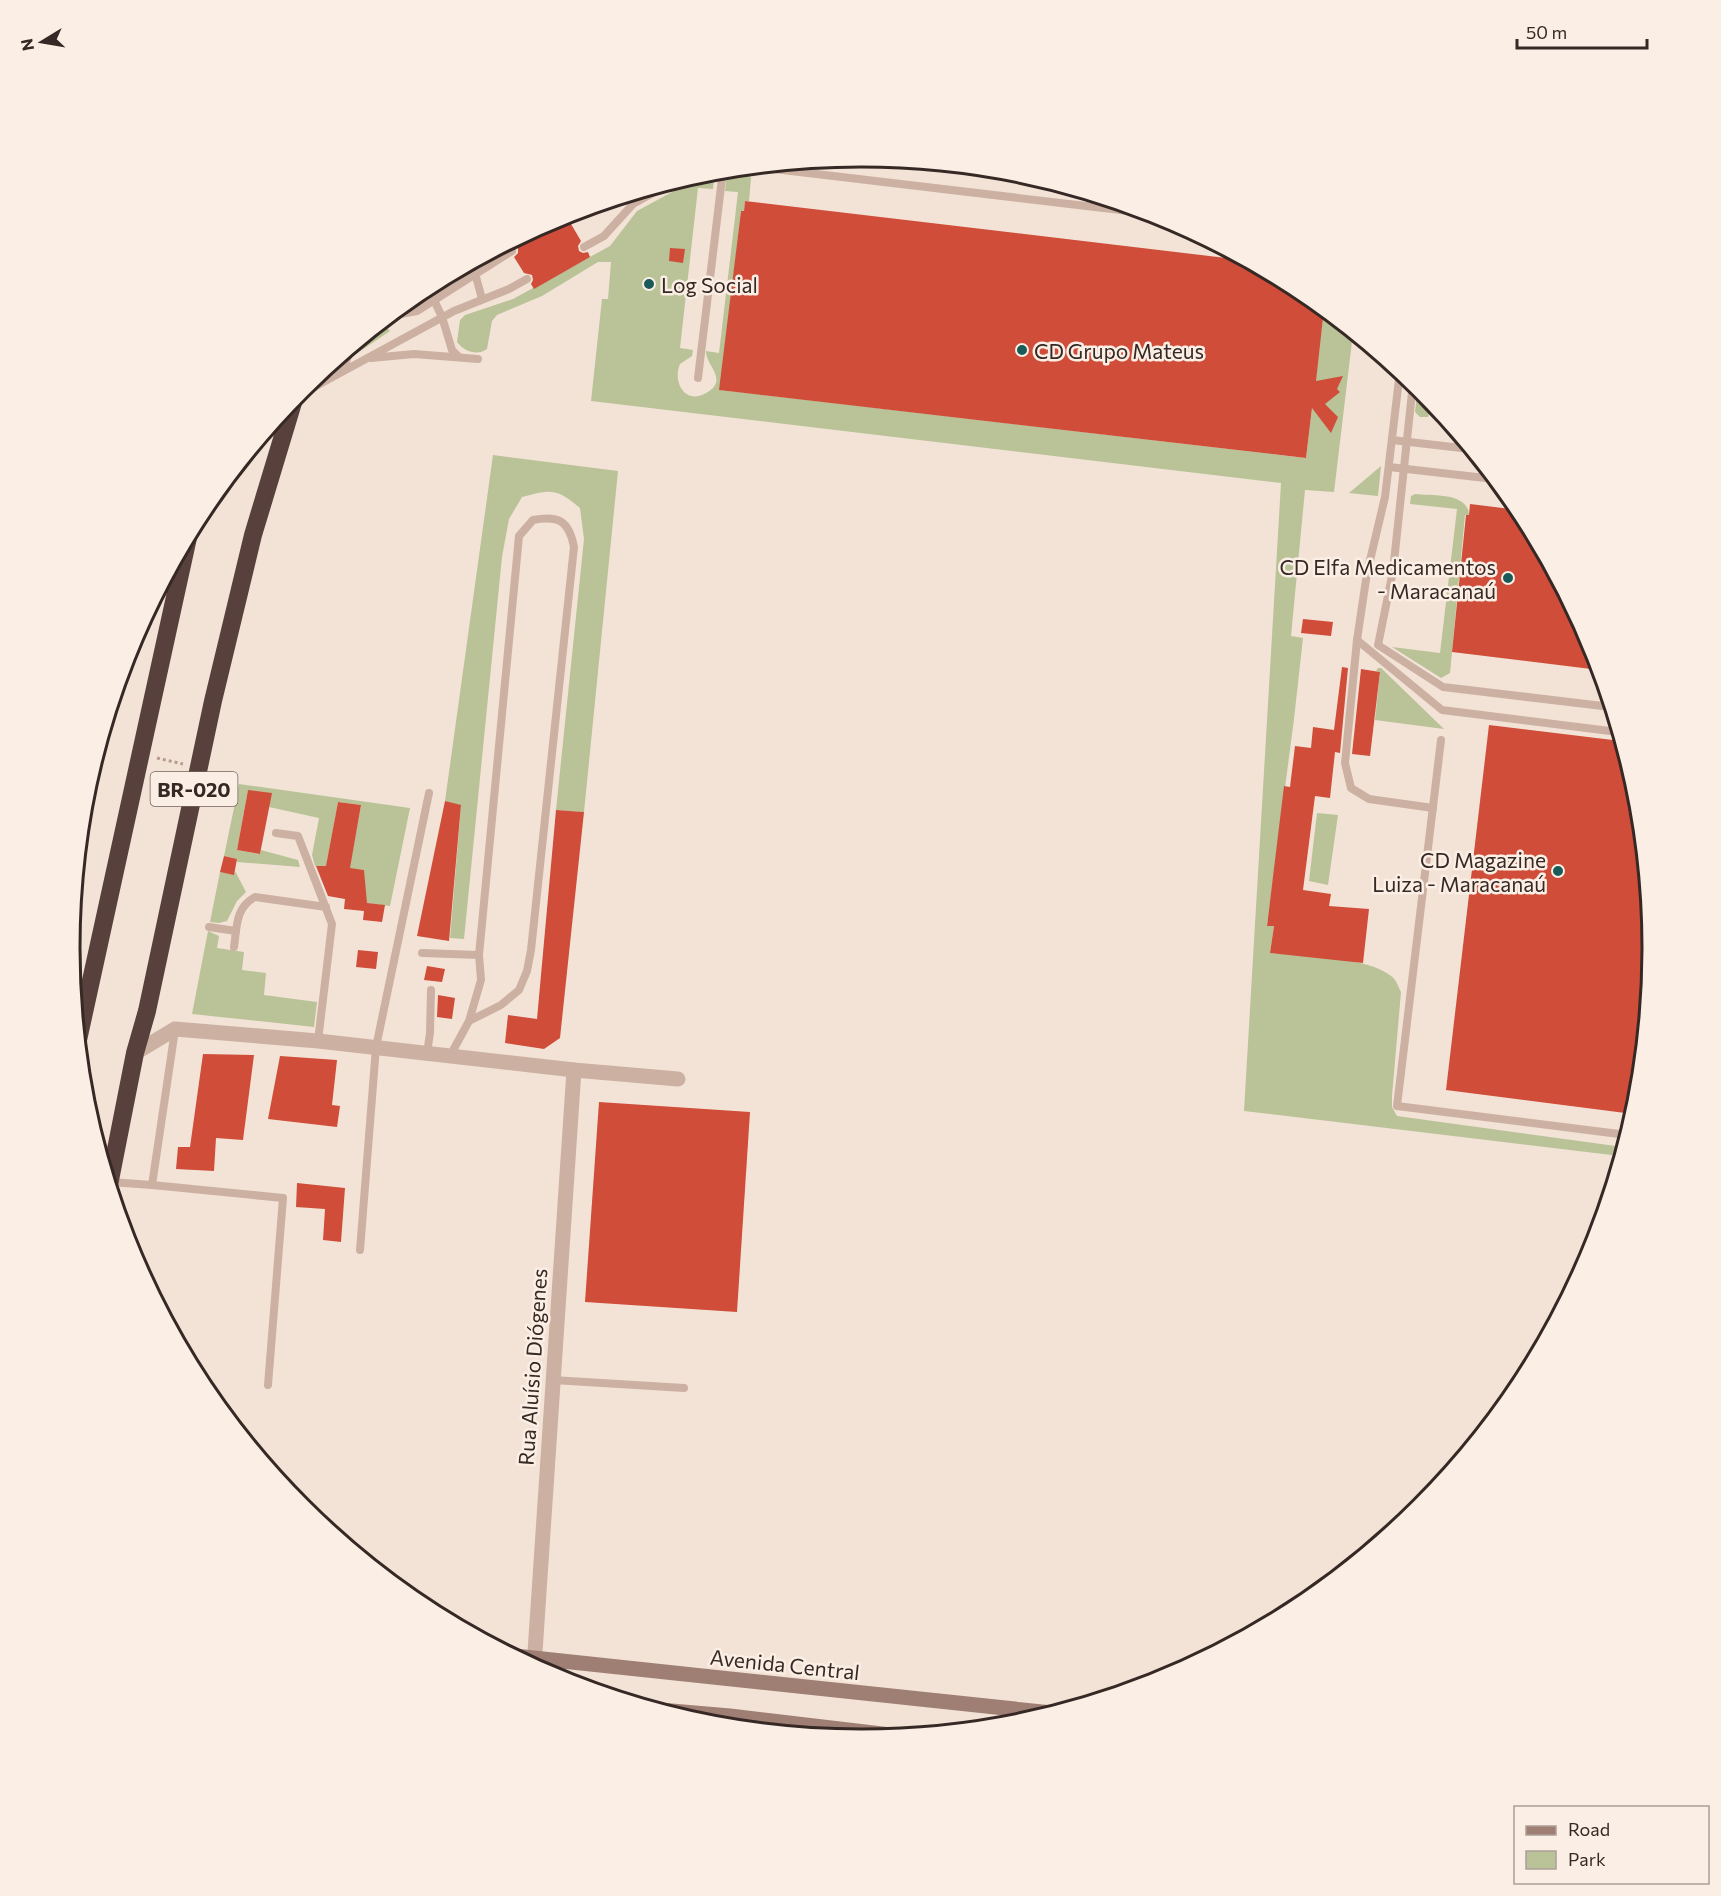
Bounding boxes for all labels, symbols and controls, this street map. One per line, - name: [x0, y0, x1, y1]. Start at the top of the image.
- north arrow: [12, 12, 72, 72]
- scale bar: [1517, 12, 1648, 50]
- text: 50 m: [1526, 21, 1567, 43]
- text: N: [16, 37, 37, 53]
- place label: Log Social: [661, 272, 758, 297]
- marker: Log Social: [642, 277, 656, 291]
- place label: CD Grupo Mateus: [1034, 338, 1204, 363]
- marker: CD Grupo Mateus: [1015, 343, 1029, 357]
- place label: CD Elfa Medicamentos - Maracanaú: [1279, 554, 1496, 603]
- marker: CD Elfa Medicamentos - Maracanaú: [1501, 571, 1515, 585]
- road number: BR-020: [150, 772, 238, 806]
- place label: CD Magazine Luiza - Maracanaú: [1372, 847, 1546, 896]
- marker: CD Magazine Luiza - Maracanaú: [1551, 864, 1565, 878]
- street label: Rua Aluísio Diógenes: [513, 1268, 551, 1466]
- street label: Avenida Central: [709, 1644, 861, 1684]
- legend: [1514, 1806, 1709, 1884]
- text: Road: [1568, 1818, 1610, 1840]
- text: Park: [1568, 1848, 1606, 1870]

